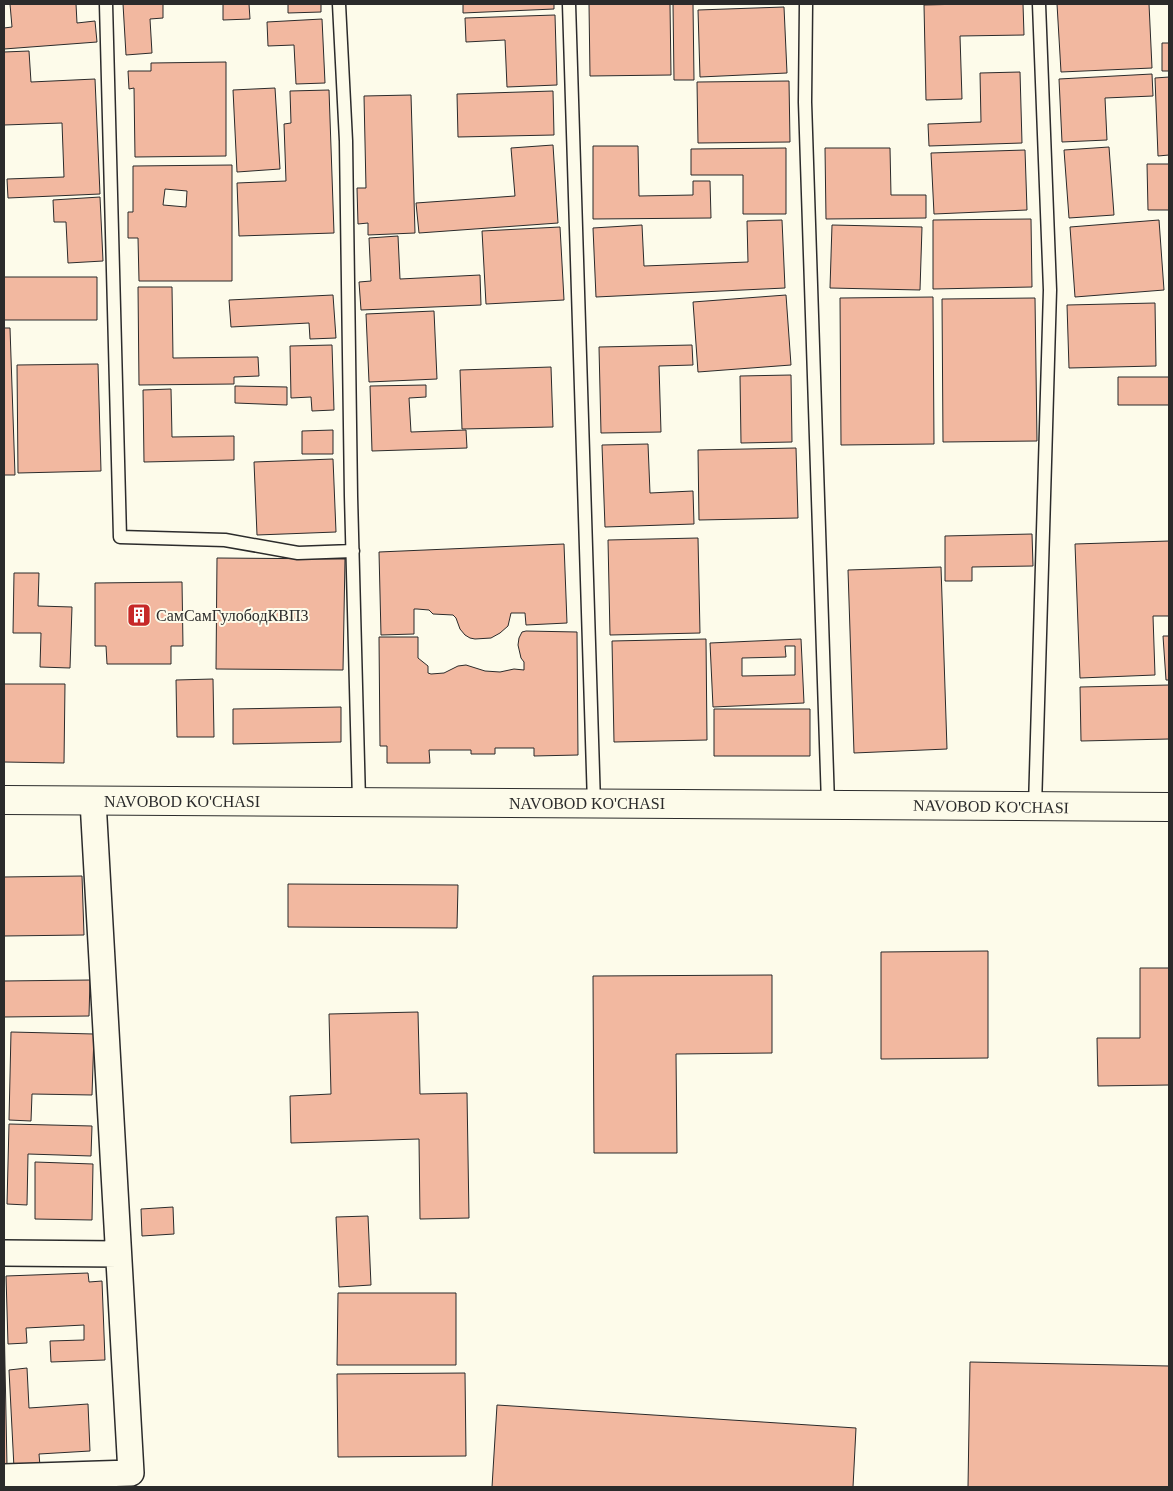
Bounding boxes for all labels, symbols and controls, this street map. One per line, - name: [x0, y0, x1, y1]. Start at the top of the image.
- building icon: СамСамГулободКВП3: [126, 602, 152, 628]
- place label: СамСамГулободКВП3: [156, 607, 308, 625]
- street label: NAVOBOD KO'CHASI: [104, 793, 260, 810]
- street label: NAVOBOD KO'CHASI: [509, 795, 665, 812]
- street label: NAVOBOD KO'CHASI: [913, 797, 1069, 816]

